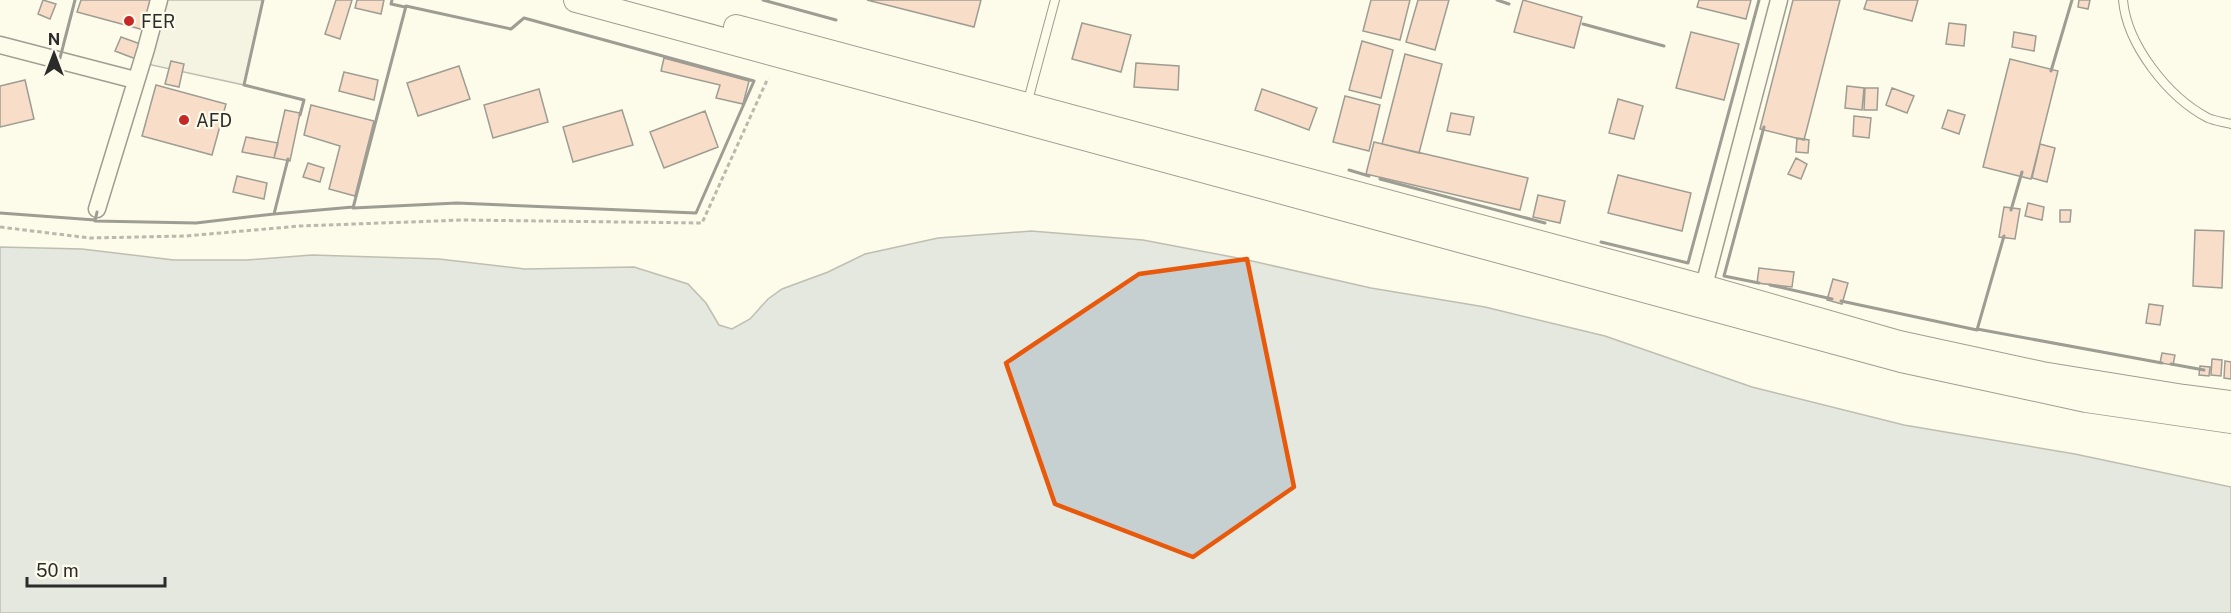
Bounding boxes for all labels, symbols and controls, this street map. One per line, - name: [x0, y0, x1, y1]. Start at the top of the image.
- place label: FER: [141, 11, 175, 32]
- marker: FER: [122, 14, 136, 28]
- north arrow: [24, 24, 84, 84]
- text: N: [48, 30, 60, 49]
- place label: AFD: [196, 110, 232, 131]
- marker: AFD: [177, 113, 191, 127]
- scale bar: [27, 550, 165, 588]
- text: 50 m: [36, 560, 79, 581]

